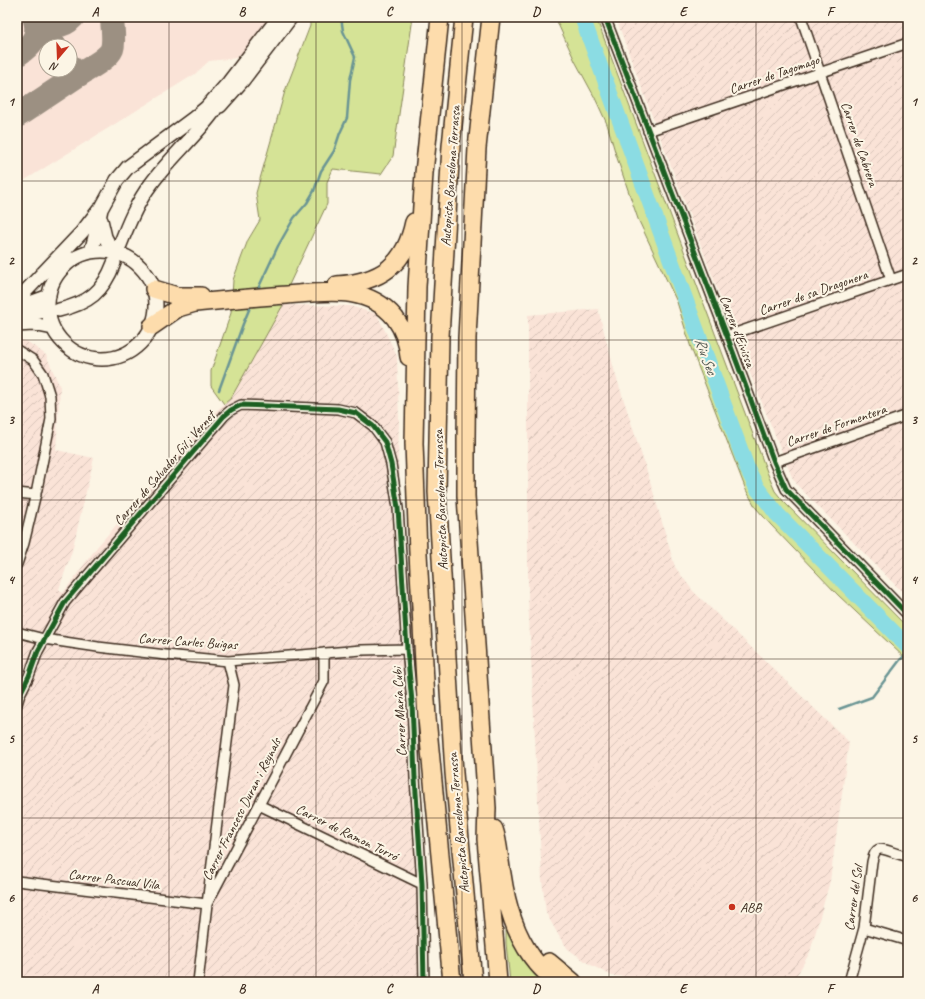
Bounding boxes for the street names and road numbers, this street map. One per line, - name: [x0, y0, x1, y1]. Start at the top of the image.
- street label: Carrer de Tagomago: [727, 51, 822, 98]
- street label: Carrer de Cabrera: [837, 100, 882, 190]
- street label: Autopista Barcelona-Terrassa: [437, 104, 464, 247]
- street label: Carrer de sa Dragonera: [757, 265, 871, 319]
- street label: Carrer d'Eivissa: [716, 293, 759, 371]
- street label: Carrer de Formentera: [784, 400, 889, 450]
- street label: Carrer de Salvador Gil i Vernet: [110, 406, 220, 529]
- street label: Autopista Barcelona-Terrassa: [430, 428, 451, 571]
- street label: Carrer Carles Buigas: [138, 630, 239, 654]
- street label: Carrer María Cubi: [389, 665, 410, 757]
- street label: Carrer Francesc Duran i Reynals: [198, 734, 285, 883]
- street label: Autopista Barcelona-Terrassa: [444, 751, 473, 894]
- street label: Carrer de Ramon Turró: [293, 800, 402, 865]
- street label: Carrer del Sol: [841, 862, 867, 932]
- street label: Carrer Pascual Vila: [67, 865, 161, 894]

